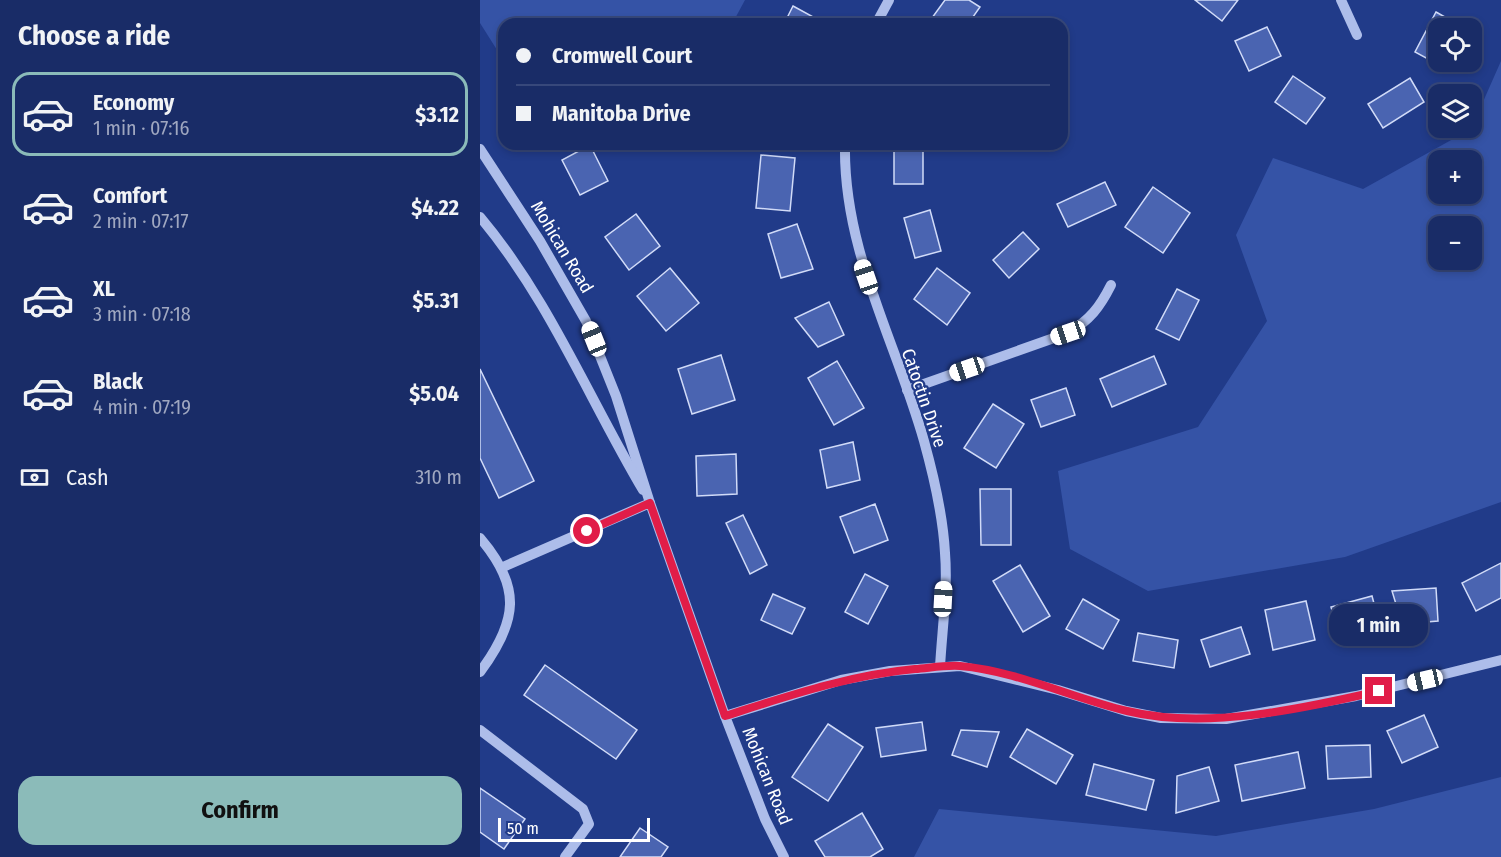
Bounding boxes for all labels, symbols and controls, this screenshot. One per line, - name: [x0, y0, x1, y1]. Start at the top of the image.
- map controls: [1428, 18, 1482, 270]
- button: locate: [1428, 18, 1482, 72]
- text: Choose a ride: [18, 20, 170, 52]
- text: Cromwell Court: [552, 42, 692, 69]
- button: layers: [1428, 84, 1482, 138]
- icon: car: [21, 87, 75, 141]
- text: Economy: [93, 89, 174, 116]
- text: Manitoba Drive: [552, 100, 691, 127]
- text: $3.12: [415, 101, 459, 128]
- text: 1 min · 07:16: [93, 116, 189, 140]
- button: +: [1428, 150, 1482, 204]
- icon: car: [21, 180, 75, 234]
- text: Comfort: [93, 182, 167, 209]
- text: $4.22: [411, 194, 459, 221]
- street label: Mohican Road: [526, 197, 598, 297]
- text: 2 min · 07:17: [93, 209, 189, 233]
- button: −: [1428, 216, 1482, 270]
- car: [852, 257, 880, 297]
- icon: car: [21, 273, 75, 327]
- text: XL: [93, 275, 115, 302]
- text: $5.31: [413, 287, 459, 314]
- text: 3 min · 07:18: [93, 302, 191, 326]
- car: [579, 319, 609, 359]
- car: [1048, 319, 1088, 347]
- street label: Catoctin Drive: [897, 346, 951, 450]
- car: [947, 355, 987, 383]
- icon: car: [21, 366, 75, 420]
- text: Black: [93, 368, 143, 395]
- text: $5.04: [409, 380, 459, 407]
- text: 4 min · 07:19: [93, 395, 191, 419]
- icon: cash: [18, 461, 51, 494]
- text: Cash: [66, 464, 109, 491]
- text: 310 m: [415, 465, 462, 489]
- route start: [573, 517, 600, 544]
- car: [933, 581, 953, 617]
- callout: 1 min: [1330, 604, 1428, 646]
- text: 1 min: [1357, 613, 1400, 637]
- car: [1405, 667, 1445, 693]
- route end: [1365, 677, 1392, 704]
- street label: Mohican Road: [737, 724, 797, 828]
- button: Confirm: [18, 776, 462, 845]
- scale bar: [498, 815, 650, 842]
- text: 50 m: [507, 819, 539, 838]

